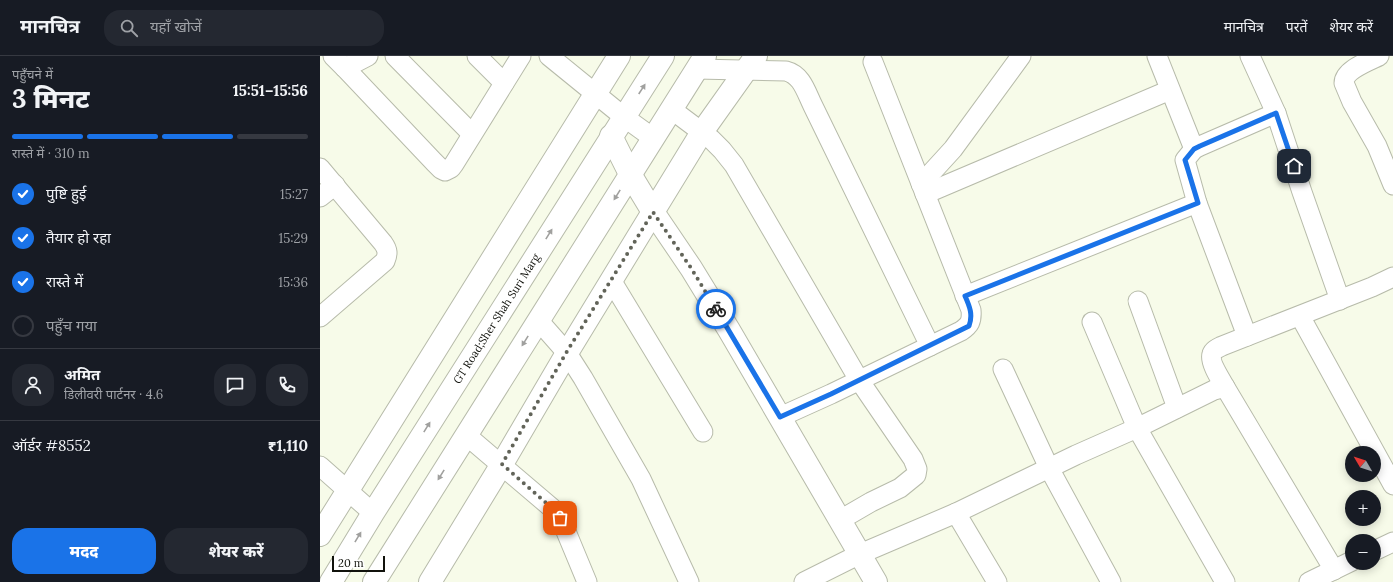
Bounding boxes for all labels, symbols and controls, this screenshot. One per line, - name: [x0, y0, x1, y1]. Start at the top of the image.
- search box: [104, 10, 384, 46]
- text: मानचित्र: [20, 14, 80, 38]
- icon: search: [118, 17, 140, 39]
- text: यहाँ खोजें: [150, 17, 202, 36]
- text: मानचित्र: [1224, 18, 1264, 36]
- text: परतें: [1286, 18, 1307, 36]
- text: शेयर करें: [1329, 18, 1373, 36]
- text: पहुँचने में: [12, 66, 53, 83]
- text: 15:51–15:56: [233, 81, 308, 100]
- text: 3 मिनट: [12, 82, 89, 115]
- one-way arrow: [638, 84, 646, 94]
- text: रास्ते में · 310 m: [12, 145, 90, 162]
- pin: [1277, 149, 1311, 183]
- icon: home: [1283, 155, 1305, 177]
- icon: check: [12, 183, 34, 205]
- text: पुष्टि हुई: [46, 184, 86, 203]
- text: 15:27: [280, 186, 308, 203]
- one-way arrow: [613, 190, 621, 200]
- icon: check: [12, 227, 34, 249]
- text: तैयार हो रहा: [46, 228, 111, 247]
- one-way arrow: [546, 228, 553, 240]
- text: 15:29: [278, 230, 308, 247]
- street label: GT Road;Sher Shah Suri Marg: [450, 250, 543, 386]
- icon: check: [12, 271, 34, 293]
- text: रास्ते में: [46, 272, 83, 291]
- text: 15:36: [278, 274, 308, 291]
- courier: [696, 289, 736, 329]
- icon: bike: [705, 298, 727, 320]
- text: पहुँच गया: [46, 316, 97, 335]
- one-way arrow: [522, 335, 529, 347]
- button: person: [12, 364, 54, 406]
- button: chat: [214, 364, 256, 406]
- button: phone: [266, 364, 308, 406]
- text: अमित: [64, 365, 100, 384]
- text: डिलीवरी पार्टनर · 4.6: [64, 386, 163, 403]
- one-way arrow: [424, 421, 431, 433]
- text: ऑर्डर #8552: [12, 436, 91, 455]
- text: ₹1,110: [268, 436, 308, 455]
- north arrow: [1345, 446, 1381, 482]
- map controls: [1345, 446, 1381, 570]
- one-way arrow: [437, 470, 445, 480]
- button: +: [1345, 490, 1381, 526]
- pin: [543, 501, 577, 535]
- icon: bag: [549, 507, 571, 529]
- button: मदद: [12, 528, 156, 574]
- button: शेयर करें: [164, 528, 308, 574]
- one-way arrow: [355, 531, 362, 543]
- button: −: [1345, 534, 1381, 570]
- scale bar: [332, 554, 385, 573]
- text: 20 m: [338, 556, 363, 570]

